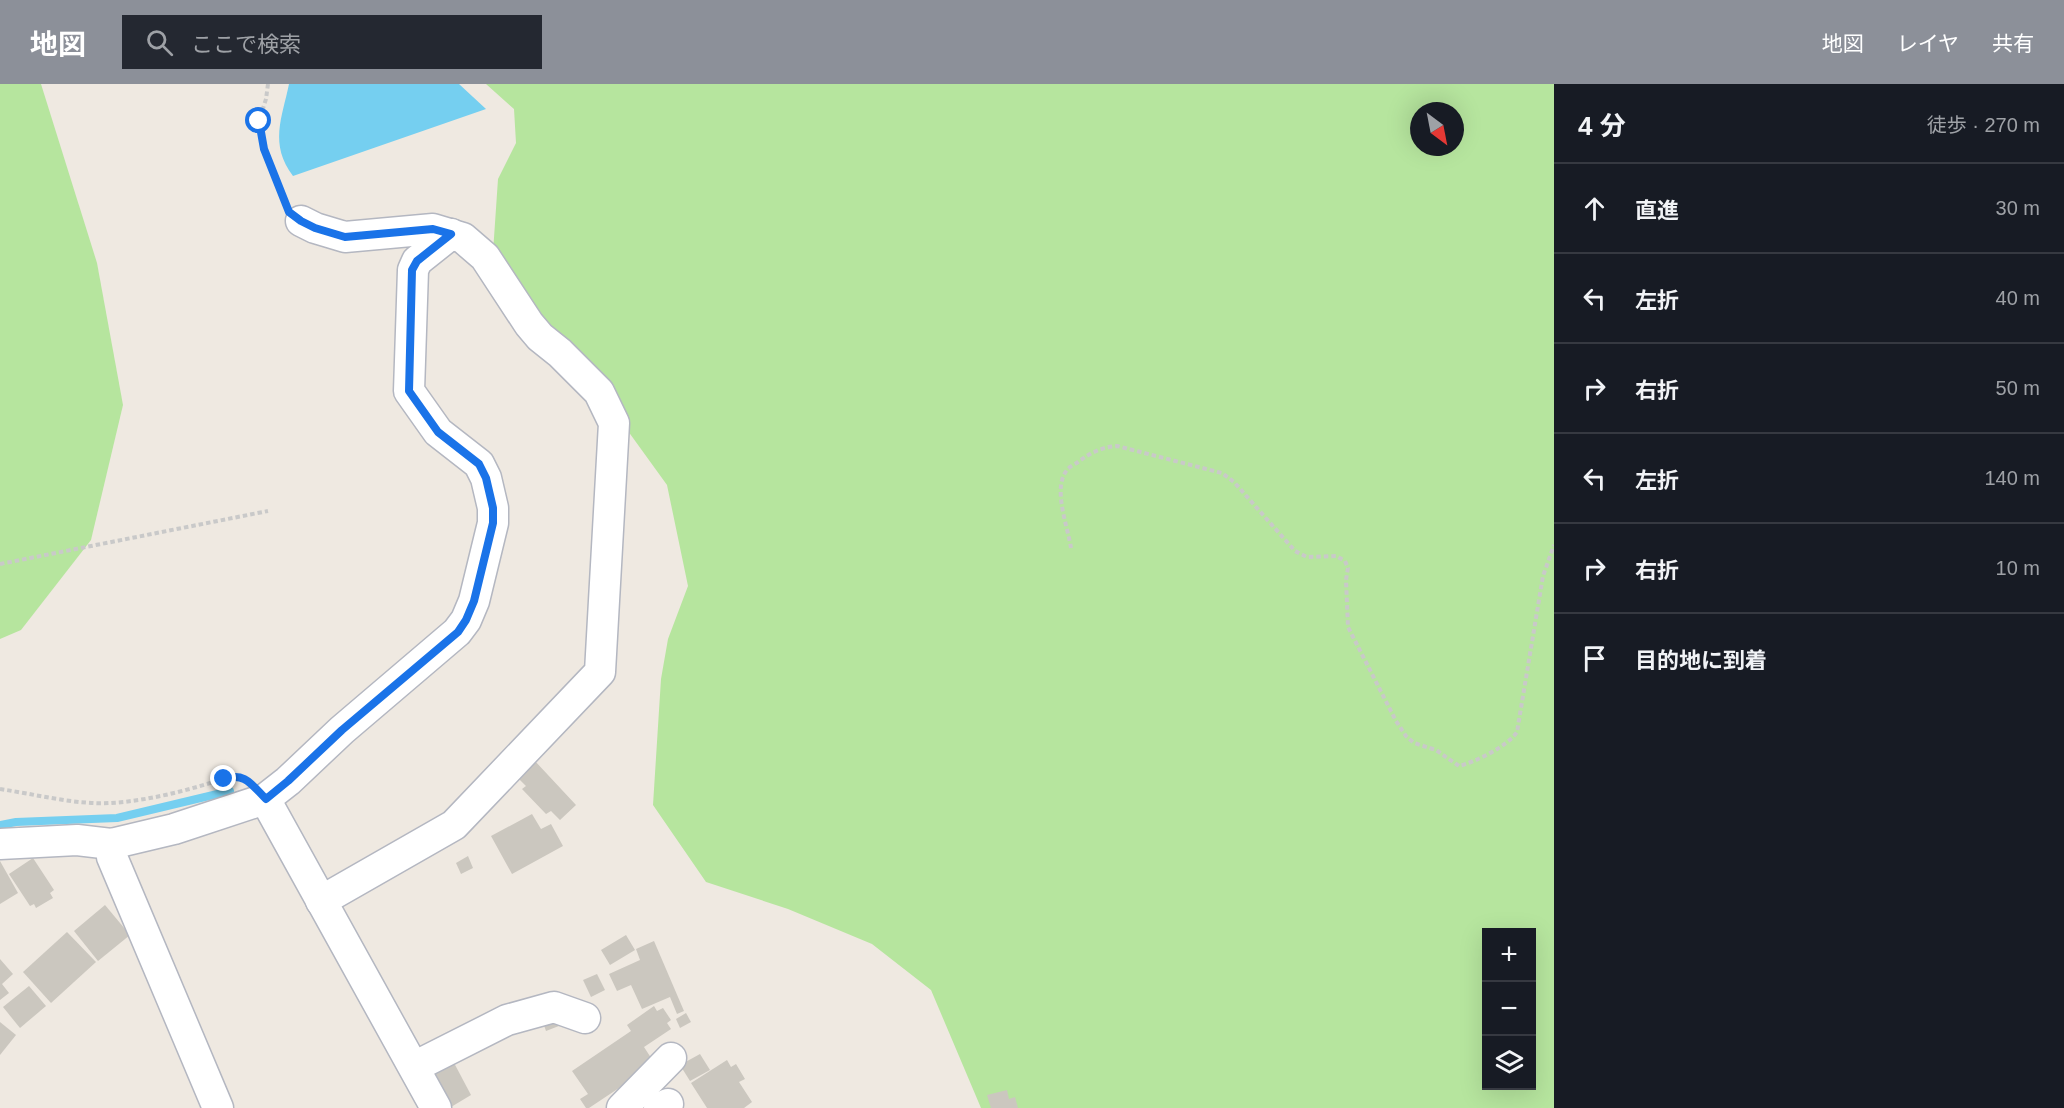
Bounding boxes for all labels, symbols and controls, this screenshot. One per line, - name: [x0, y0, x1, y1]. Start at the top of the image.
- search box: [122, 15, 542, 69]
- icon: search: [143, 26, 176, 59]
- text: 地図: [30, 29, 86, 60]
- text: ここで検索: [191, 32, 301, 57]
- text: 地図: [1822, 32, 1864, 55]
- text: レイヤ: [1897, 32, 1959, 55]
- text: 共有: [1992, 32, 2034, 55]
- north arrow: [1410, 102, 1464, 156]
- route start: [245, 107, 271, 133]
- text: 4 分: [1578, 111, 1626, 141]
- text: 徒歩 · 270 m: [1927, 114, 2040, 136]
- icon: ahead: [1578, 192, 1611, 225]
- text: 30 m: [1996, 197, 2040, 219]
- text: 直進: [1635, 198, 1679, 223]
- icon: left: [1578, 282, 1611, 315]
- text: 40 m: [1996, 287, 2040, 309]
- text: 左折: [1635, 288, 1679, 313]
- icon: right: [1578, 372, 1611, 405]
- text: 50 m: [1996, 377, 2040, 399]
- text: 右折: [1635, 378, 1679, 403]
- icon: left: [1578, 462, 1611, 495]
- text: 140 m: [1984, 467, 2040, 489]
- text: 左折: [1635, 468, 1679, 493]
- icon: right: [1578, 552, 1611, 585]
- text: 10 m: [1996, 557, 2040, 579]
- text: 右折: [1635, 558, 1679, 583]
- icon: arrive: [1578, 642, 1611, 675]
- text: 目的地に到着: [1635, 648, 1767, 673]
- route end: [210, 765, 236, 791]
- map controls: [1482, 928, 1536, 1090]
- button: +: [1482, 928, 1536, 982]
- button: −: [1482, 982, 1536, 1036]
- button: layers: [1482, 1036, 1536, 1090]

